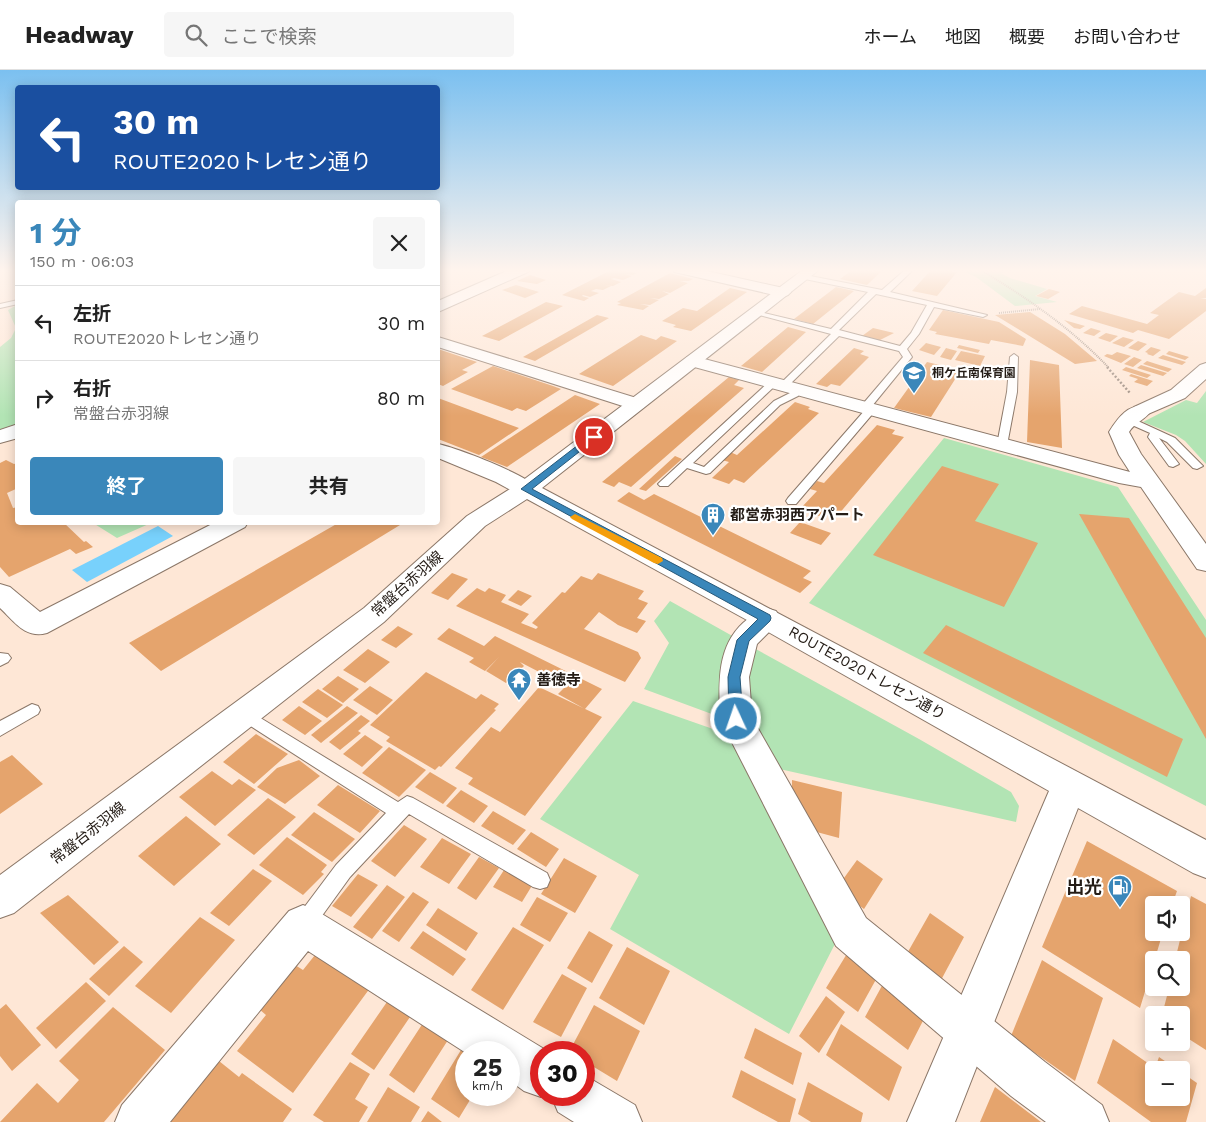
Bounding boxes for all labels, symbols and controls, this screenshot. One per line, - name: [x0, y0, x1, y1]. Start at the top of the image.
- search box: [164, 12, 514, 57]
- text: Headway: [25, 21, 134, 49]
- icon: search: [182, 21, 210, 49]
- text: ここで検索: [222, 25, 317, 48]
- text: ホーム: [864, 26, 917, 47]
- text: 地図: [945, 26, 981, 47]
- text: 概要: [1009, 26, 1045, 47]
- text: お問い合わせ: [1073, 26, 1181, 47]
- text: 30 m: [113, 101, 199, 143]
- icon: left: [30, 105, 95, 170]
- text: ROUTE2020トレセン通り: [113, 149, 372, 174]
- text: 1 分: [30, 215, 82, 250]
- button: close: [373, 217, 425, 269]
- text: 150 m · 06:03: [30, 252, 134, 271]
- text: 左折: [73, 302, 111, 325]
- icon: left: [30, 309, 58, 337]
- text: 30 m: [378, 312, 425, 335]
- text: ROUTE2020トレセン通り: [73, 329, 261, 348]
- school or university icon: 桐ケ丘南保育園: [901, 360, 927, 394]
- place label: 桐ケ丘南保育園: [932, 366, 1016, 380]
- text: 右折: [73, 377, 111, 400]
- icon: right: [30, 384, 58, 412]
- text: 80 m: [377, 387, 425, 410]
- text: 常盤台赤羽線: [73, 404, 169, 423]
- pin: [573, 416, 615, 458]
- icon: arrive: [580, 423, 608, 451]
- button: 終了: [30, 457, 223, 515]
- button: 共有: [233, 457, 425, 515]
- building icon: 都営赤羽西アパート: [700, 502, 726, 536]
- place label: 都営赤羽西アパート: [730, 506, 865, 524]
- street label: 常盤台赤羽線: [368, 547, 446, 621]
- street label: ROUTE2020トレセン通り: [785, 622, 949, 724]
- temple icon: 善徳寺: [506, 667, 532, 701]
- place label: 善徳寺: [536, 671, 581, 689]
- position arrow: [709, 692, 761, 744]
- street label: 常盤台赤羽線: [47, 798, 129, 868]
- fuel station icon: 出光: [1107, 874, 1133, 908]
- place label: 出光: [1066, 876, 1102, 897]
- map controls: [1145, 896, 1190, 1106]
- button: sound: [1145, 896, 1190, 941]
- button: search: [1145, 951, 1190, 996]
- button: +: [1145, 1006, 1190, 1051]
- speed limit sign: 30: [530, 1041, 595, 1106]
- text: 25: [473, 1053, 502, 1082]
- button: −: [1145, 1061, 1190, 1106]
- text: km/h: [472, 1079, 503, 1093]

